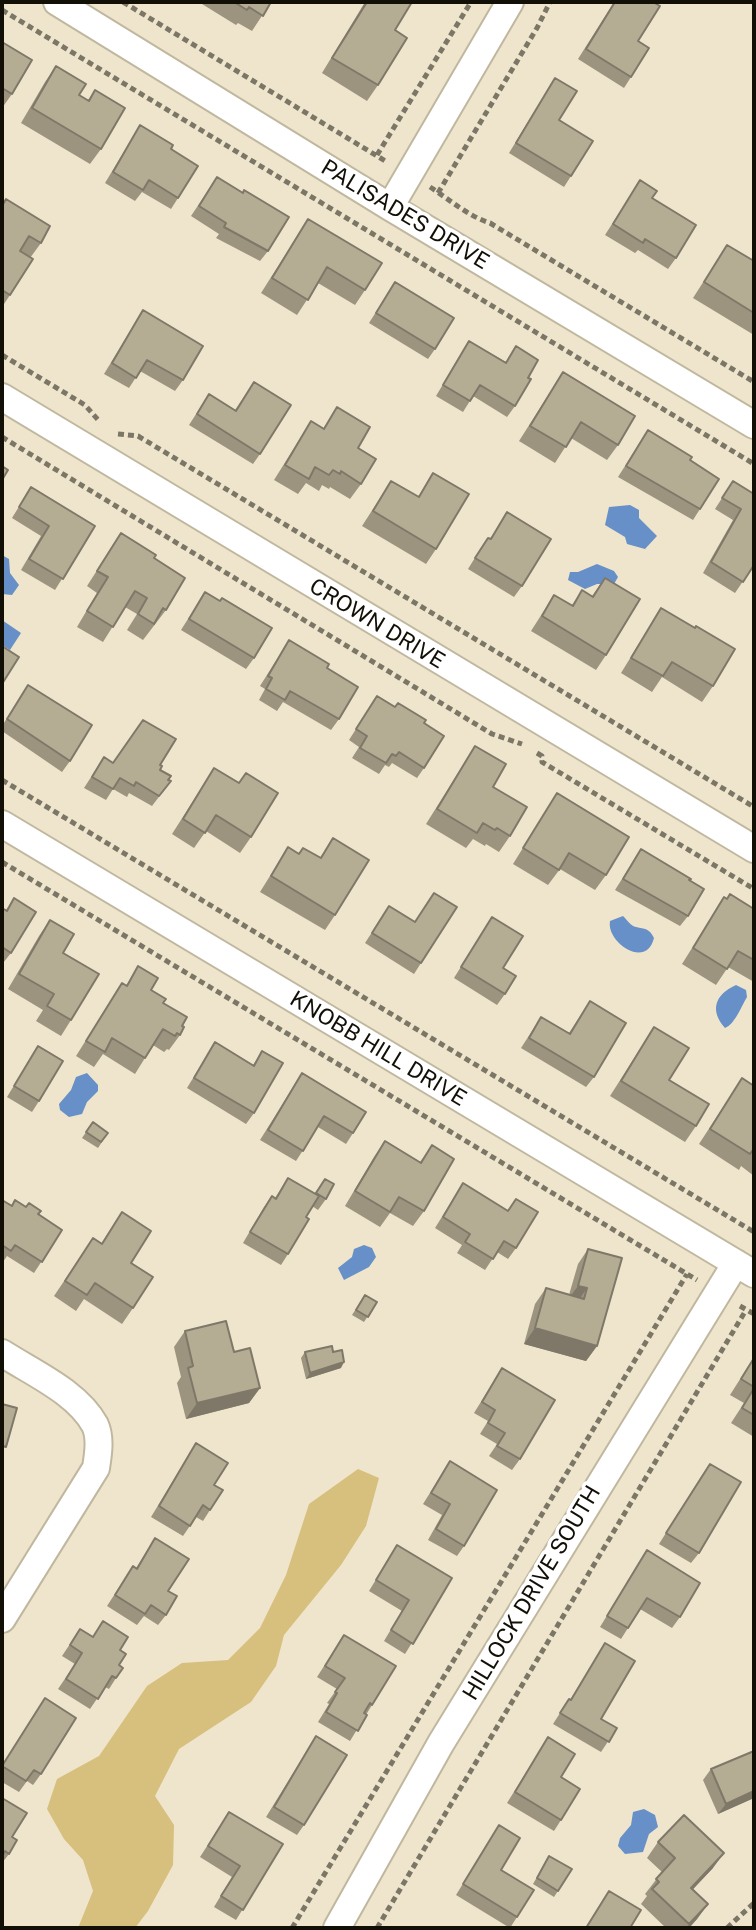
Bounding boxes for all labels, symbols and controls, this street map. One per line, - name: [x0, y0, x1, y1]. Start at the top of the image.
- street label: PALISADES DRIVE: [316, 154, 494, 276]
- street label: CROWN DRIVE: [304, 573, 450, 675]
- street label: KNOBB HILL DRIVE: [285, 986, 471, 1112]
- street label: HILLOCK DRIVE SOUTH: [457, 1481, 607, 1705]

